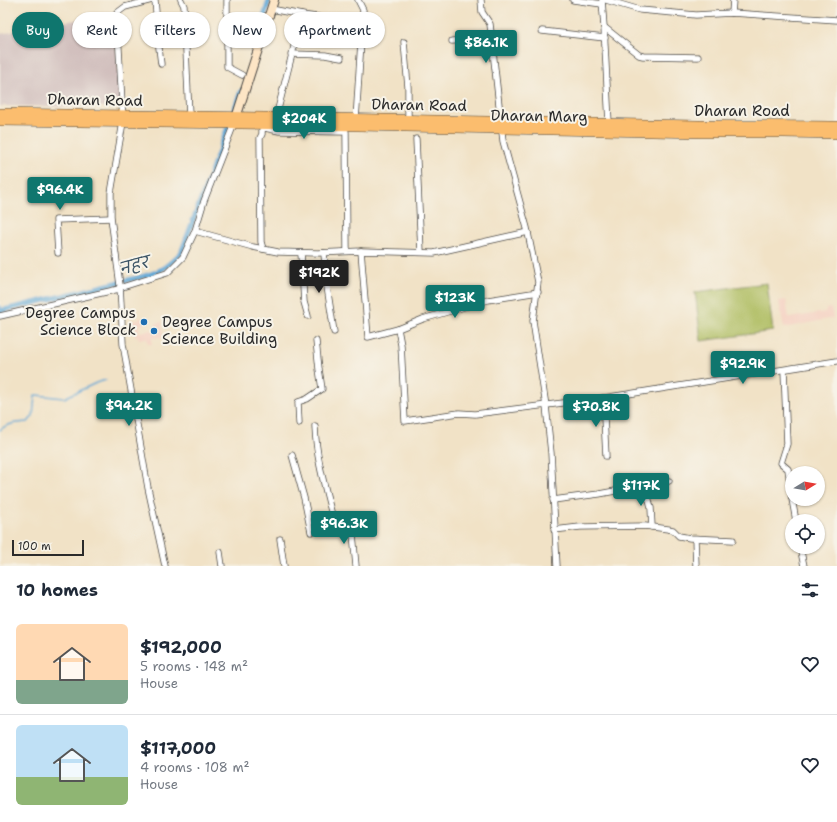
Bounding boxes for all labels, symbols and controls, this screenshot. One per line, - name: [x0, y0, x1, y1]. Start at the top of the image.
- chip: Buy: [12, 12, 64, 48]
- chip: Rent: [72, 12, 132, 48]
- chip: Filters: [140, 12, 210, 48]
- chip: New: [218, 12, 276, 48]
- chip: Apartment: [284, 12, 385, 48]
- pin: $86.1K: [453, 30, 519, 64]
- text: $86.1K: [464, 34, 508, 51]
- street label: Dharan Road: [47, 89, 143, 111]
- street label: Dharan Road: [371, 94, 467, 116]
- street label: Dharan Road: [694, 101, 790, 121]
- street label: Dharan Marg: [490, 105, 588, 127]
- pin: $204K: [276, 106, 332, 140]
- text: $204K: [282, 110, 326, 127]
- pin: $96.4K: [27, 177, 93, 211]
- text: $96.4K: [36, 181, 84, 198]
- water label: नहर: [117, 250, 155, 279]
- pin: $192K: [291, 260, 347, 294]
- text: $192K: [298, 264, 340, 281]
- pin: $123K: [427, 285, 483, 319]
- text: $123K: [435, 289, 475, 306]
- place label: Degree Campus Science Block: [25, 303, 136, 340]
- place label: Degree Campus Science Building: [162, 312, 277, 349]
- marker: Degree Campus Science Block: [139, 317, 149, 327]
- marker: Degree Campus Science Building: [149, 326, 159, 336]
- pin: $92.9K: [710, 351, 776, 385]
- text: $92.9K: [720, 355, 766, 372]
- pin: $94.2K: [96, 393, 162, 427]
- pin: $70.8K: [563, 394, 629, 428]
- text: $94.2K: [105, 397, 153, 414]
- text: $70.8K: [572, 398, 620, 415]
- north arrow: [785, 466, 825, 506]
- map controls: [785, 466, 825, 554]
- pin: $117K: [613, 473, 669, 507]
- text: $117K: [622, 477, 660, 494]
- pin: $96.3K: [311, 511, 377, 545]
- button: locate: [785, 514, 825, 554]
- text: $96.3K: [320, 515, 368, 532]
- scale bar: [12, 538, 84, 557]
- text: 100 m: [18, 539, 51, 554]
- text: 10 homes: [16, 579, 98, 601]
- icon: filters: [799, 579, 821, 601]
- text: $192,000: [140, 636, 222, 658]
- icon: home: [48, 640, 96, 688]
- icon: heart: [799, 653, 821, 675]
- text: 5 rooms · 148 m²: [140, 658, 248, 675]
- text: House: [140, 675, 178, 692]
- text: $117,000: [140, 737, 216, 759]
- icon: home: [48, 741, 96, 789]
- icon: heart: [799, 754, 821, 776]
- text: 4 rooms · 108 m²: [140, 759, 250, 776]
- text: House: [140, 776, 178, 793]

